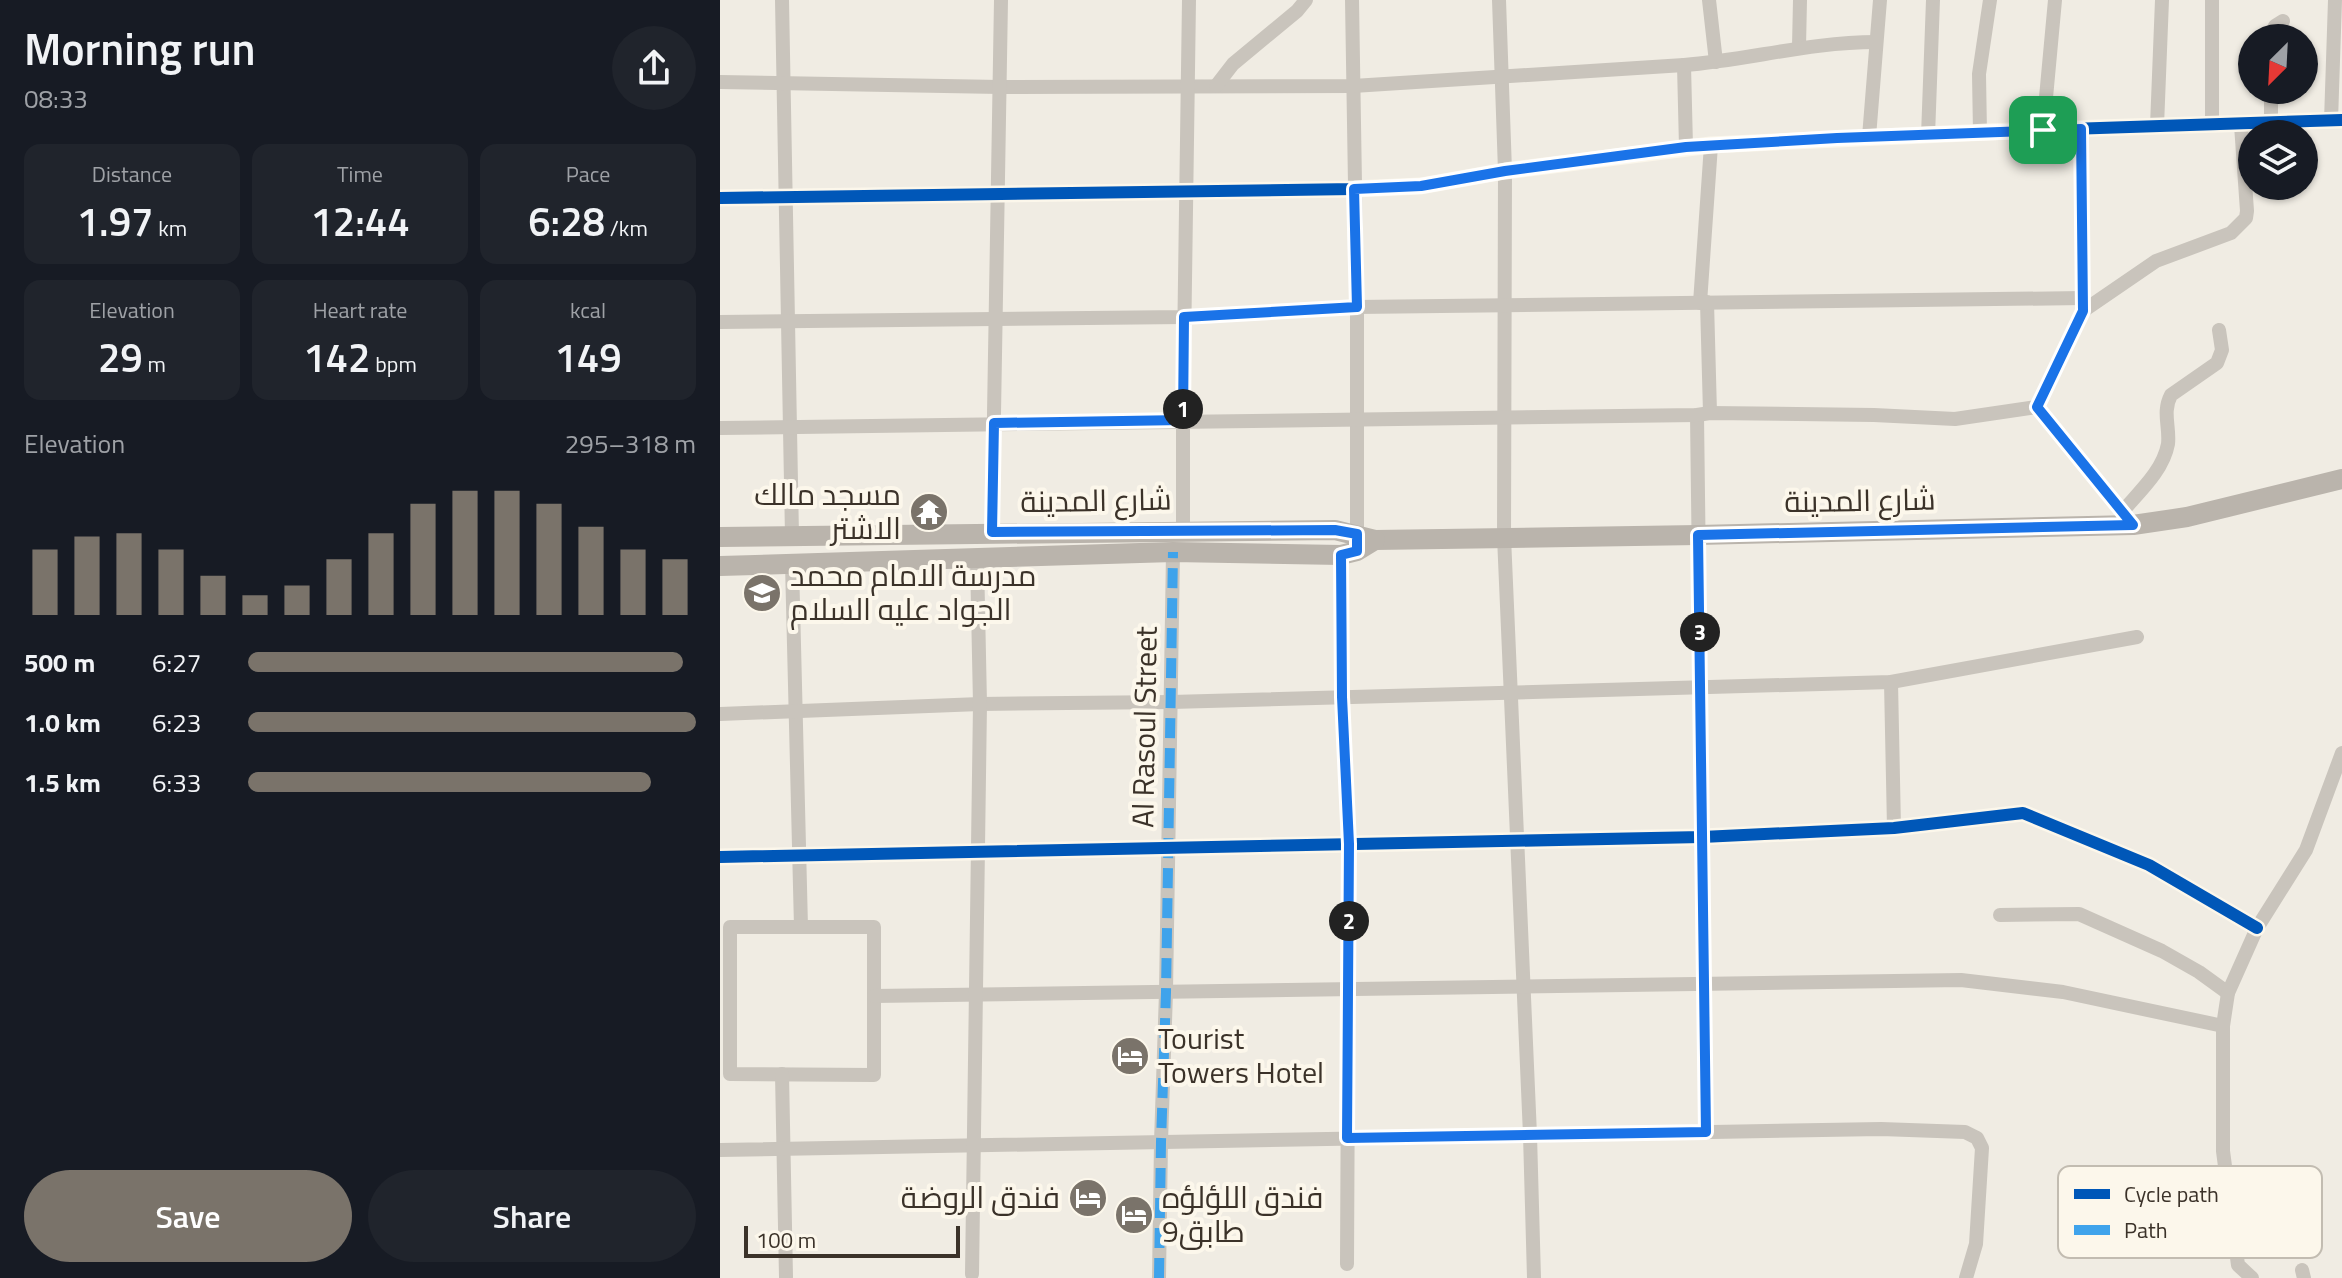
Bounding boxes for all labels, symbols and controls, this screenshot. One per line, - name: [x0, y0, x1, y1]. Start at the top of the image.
- text: Morning run: [24, 15, 256, 82]
- north arrow: [2238, 24, 2318, 104]
- map controls: [2238, 24, 2318, 200]
- button: share: [612, 26, 696, 110]
- text: 08:33: [24, 79, 88, 118]
- pin: [2009, 96, 2077, 164]
- icon: arrive: [2021, 108, 2065, 152]
- button: layers: [2238, 120, 2318, 200]
- text: Distance: [92, 157, 172, 191]
- text: Time: [337, 157, 383, 191]
- text: Pace: [566, 157, 610, 191]
- text: 1.97: [77, 191, 153, 252]
- text: 12:44: [310, 191, 410, 252]
- text: 6:28: [528, 191, 605, 252]
- text: km: [153, 211, 187, 245]
- text: /km: [605, 211, 648, 245]
- text: Elevation: [89, 293, 175, 327]
- text: Heart rate: [313, 293, 407, 327]
- text: kcal: [570, 293, 606, 327]
- text: 29: [98, 327, 143, 388]
- text: 142: [303, 327, 370, 388]
- text: 149: [554, 327, 622, 388]
- text: m: [143, 347, 166, 381]
- text: bpm: [370, 347, 417, 381]
- pin: 1: [1163, 389, 1203, 429]
- text: 1: [1177, 392, 1189, 426]
- text: Elevation: [24, 424, 125, 463]
- text: 295–318 m: [565, 424, 696, 463]
- place label: مسجد مالك الاشتر: [754, 471, 901, 551]
- street label: شارع المدينة: [1020, 476, 1172, 524]
- street label: شارع المدينة: [1784, 476, 1936, 524]
- temple icon: مسجد مالك الاشتر: [908, 491, 950, 533]
- place label: مدرسة الامام محمد الجواد عليه السلام: [790, 552, 1036, 632]
- school or university icon: مدرسة الامام محمد الجواد عليه السلام: [741, 572, 783, 614]
- pin: 3: [1680, 612, 1720, 652]
- text: 3: [1694, 615, 1706, 649]
- street label: Al Rasoul Street: [1119, 625, 1169, 828]
- text: 500 m: [24, 643, 95, 682]
- text: 6:27: [152, 643, 201, 682]
- text: 1.0 km: [24, 703, 101, 742]
- text: 6:23: [152, 703, 201, 742]
- text: 1.5 km: [24, 763, 101, 802]
- text: 6:33: [152, 763, 201, 802]
- pin: 2: [1329, 901, 1369, 941]
- text: 2: [1343, 904, 1355, 938]
- place label: Tourist Towers Hotel: [1158, 1015, 1324, 1095]
- hotel icon: Tourist Towers Hotel: [1109, 1035, 1151, 1077]
- legend: [2058, 1166, 2322, 1258]
- button: Save: [24, 1170, 352, 1262]
- button: Share: [368, 1170, 696, 1262]
- place label: فندق الروضة: [901, 1174, 1060, 1220]
- place label: فندق اللؤلؤه 9طابق: [1162, 1174, 1324, 1254]
- hotel icon: فندق الروضة: [1067, 1177, 1109, 1219]
- text: Cycle path: [2124, 1177, 2219, 1211]
- hotel icon: فندق اللؤلؤه 9طابق: [1113, 1194, 1155, 1236]
- text: Path: [2124, 1213, 2168, 1247]
- scale bar: [744, 1222, 960, 1258]
- text: 100 m: [756, 1223, 816, 1257]

